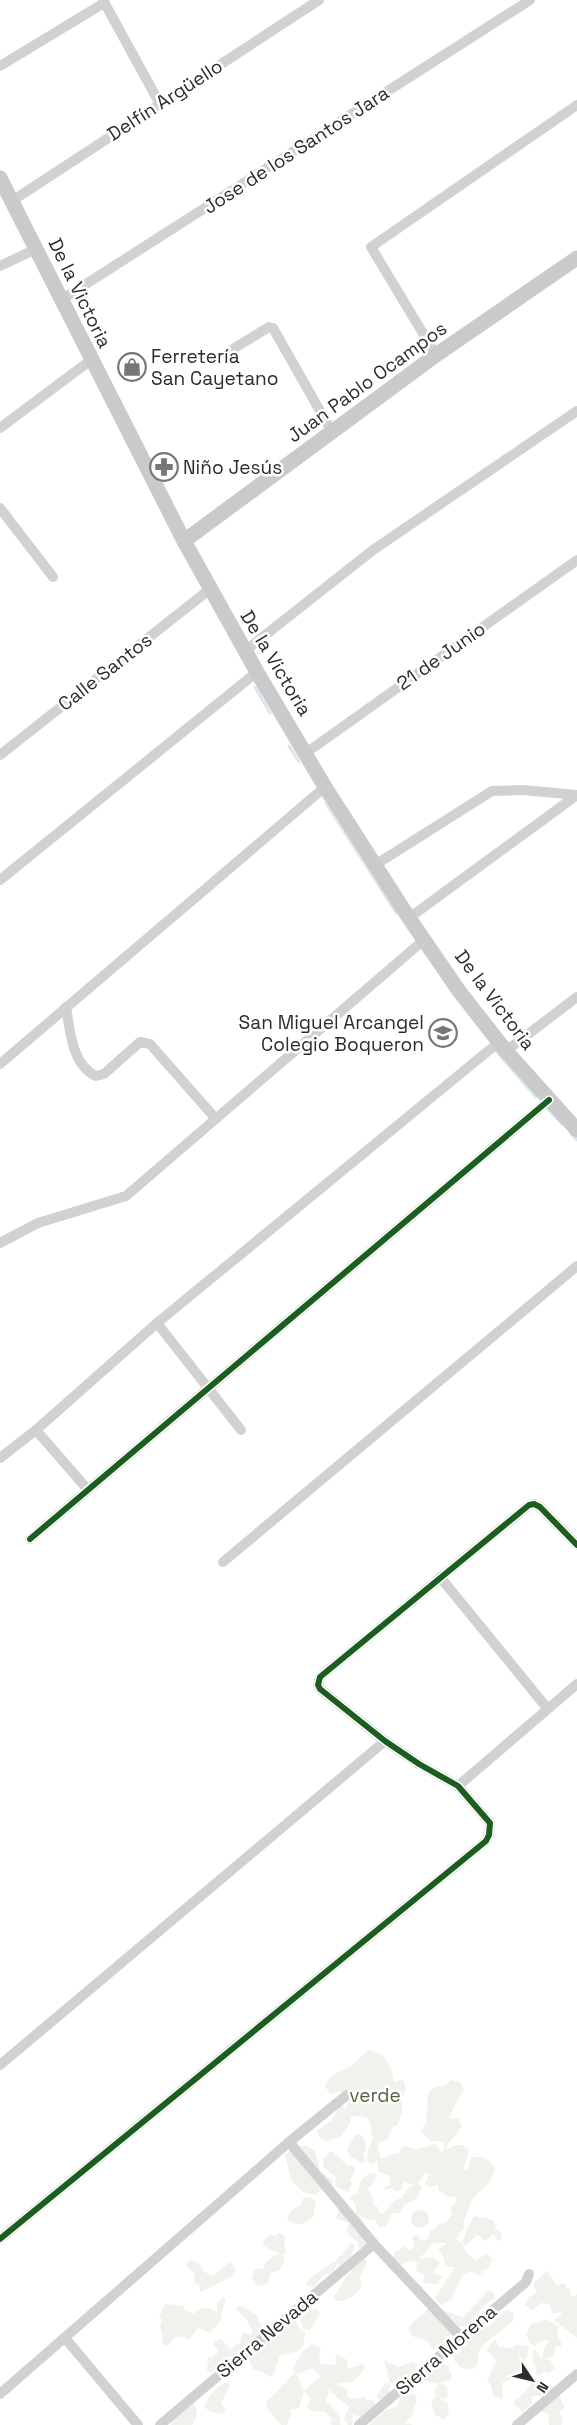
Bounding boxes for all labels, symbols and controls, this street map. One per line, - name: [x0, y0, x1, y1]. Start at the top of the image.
- street label: Delfín Argüello: [103, 53, 227, 147]
- street label: Jose de los Santos Jara: [198, 80, 394, 220]
- street label: De la Victoria: [43, 234, 117, 352]
- street label: Juan Pablo Ocampos: [282, 316, 452, 448]
- place label: Ferretería San Cayetano: [151, 344, 279, 391]
- shop icon: Ferretería San Cayetano: [117, 352, 147, 382]
- pharmacy icon: Niño Jesús: [149, 452, 179, 482]
- place label: Niño Jesús: [183, 455, 282, 480]
- street label: De la Victoria: [235, 605, 317, 721]
- street label: 21 de Junio: [392, 616, 490, 696]
- street label: Calle Santos: [53, 627, 157, 717]
- street label: De la Victoria: [449, 945, 541, 1055]
- place label: San Miguel Arcangel Colegio Boqueron: [239, 1010, 424, 1057]
- school or university icon: San Miguel Arcangel Colegio Boqueron: [428, 1018, 458, 1048]
- park label: verde: [349, 2083, 401, 2108]
- street label: Sierra Nevada: [211, 2284, 323, 2384]
- street label: Sierra Morena: [390, 2299, 502, 2401]
- north arrow: [507, 2355, 557, 2405]
- text: N: [533, 2378, 553, 2396]

